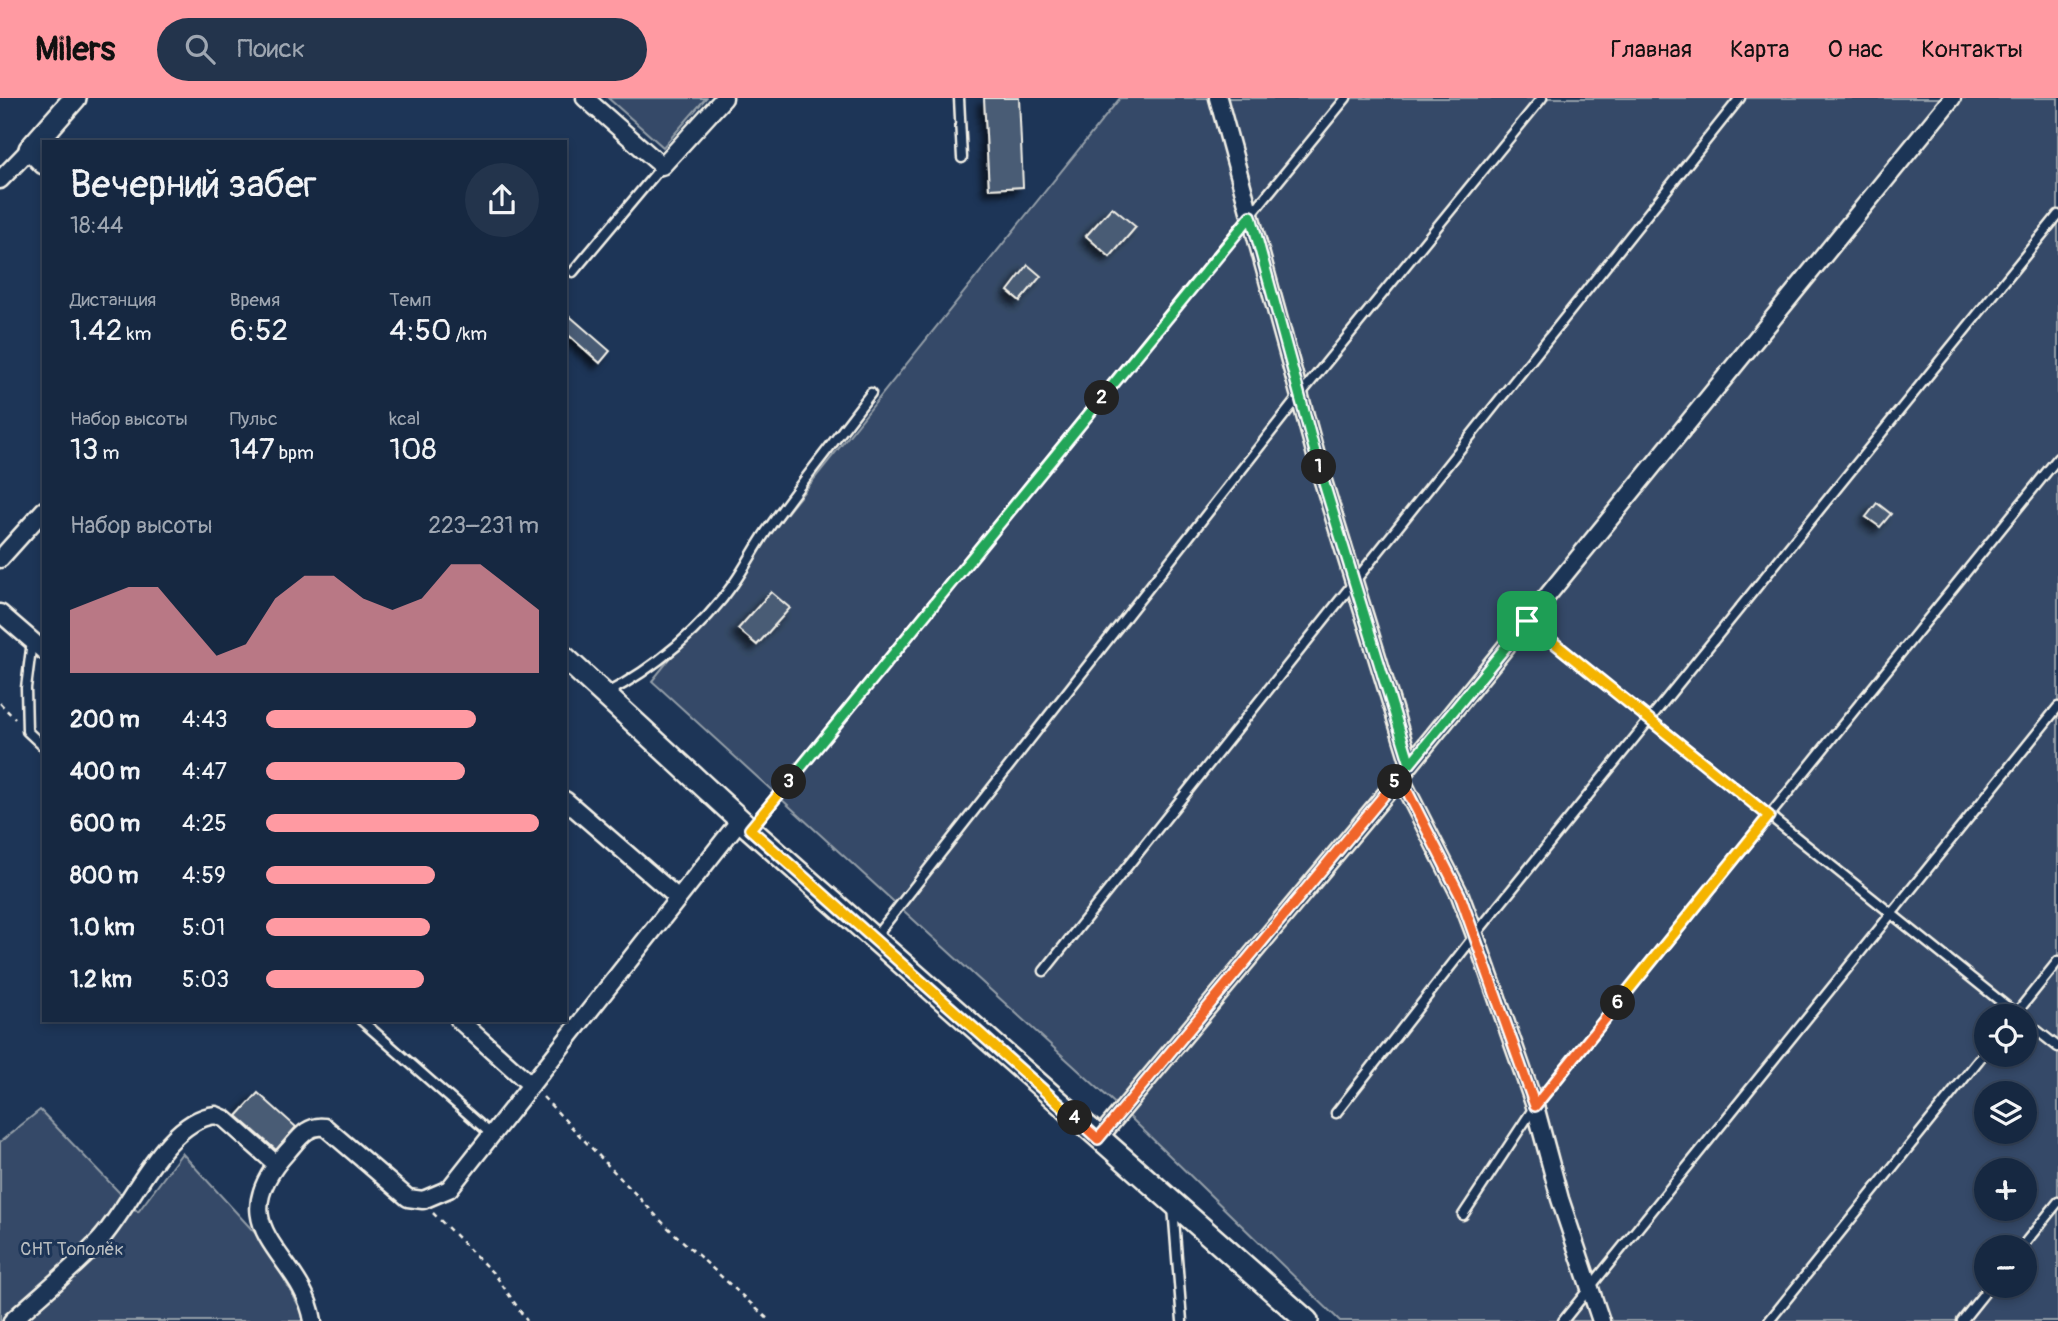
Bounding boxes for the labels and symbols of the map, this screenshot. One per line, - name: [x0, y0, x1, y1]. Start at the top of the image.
- pin: 2: [1084, 380, 1120, 416]
- pin: 1: [1302, 450, 1336, 484]
- pin: [1497, 591, 1557, 651]
- pin: 3: [772, 764, 806, 800]
- pin: 5: [1378, 764, 1412, 800]
- pin: 6: [1600, 986, 1636, 1020]
- pin: 4: [1058, 1100, 1092, 1136]
- park label: СНТ Тополёк: [20, 1238, 124, 1261]

